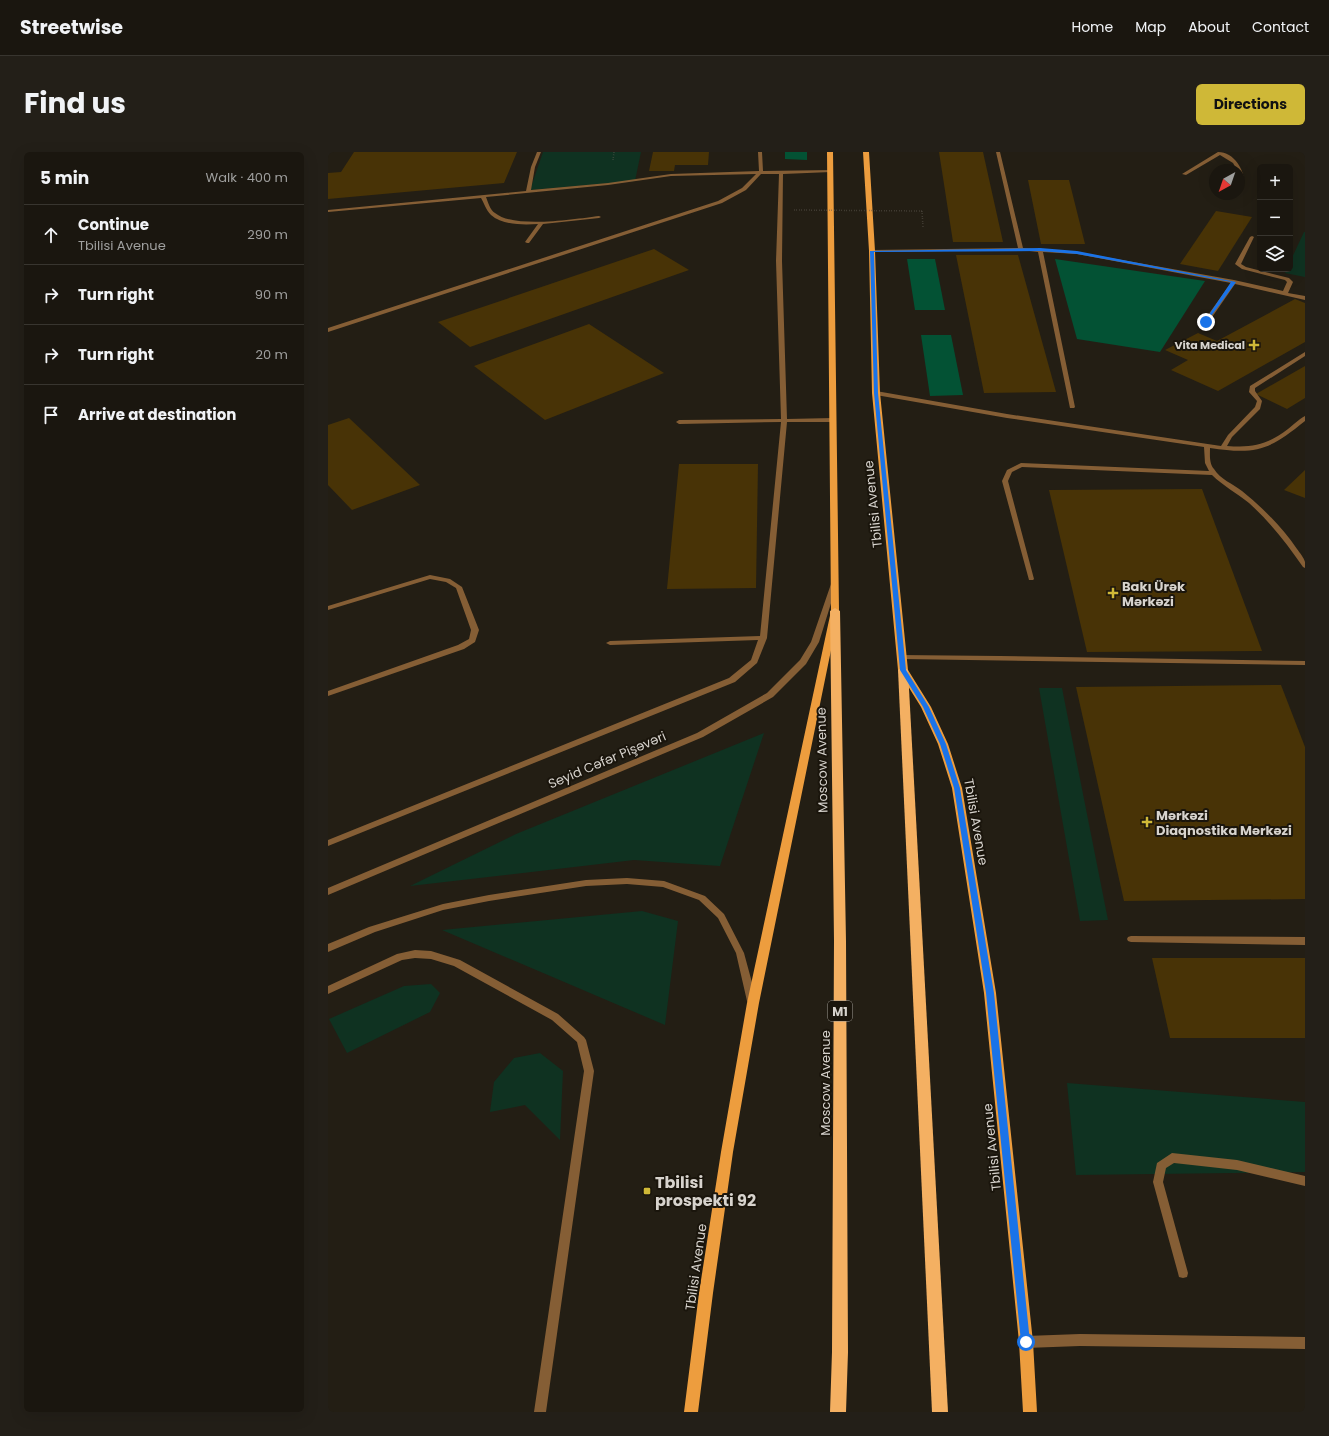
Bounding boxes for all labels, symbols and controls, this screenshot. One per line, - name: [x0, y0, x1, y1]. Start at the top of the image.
- text: Streetwise: [20, 14, 123, 41]
- text: Home: [1071, 17, 1113, 37]
- text: Map: [1135, 17, 1166, 37]
- text: About: [1188, 17, 1230, 37]
- text: Contact: [1252, 17, 1309, 37]
- text: Find us: [24, 84, 126, 123]
- button: Directions: [1196, 84, 1305, 125]
- north arrow: [1209, 164, 1245, 200]
- map controls: [1257, 164, 1293, 272]
- button: +: [1257, 164, 1293, 200]
- text: 5 min: [40, 166, 89, 190]
- text: Walk · 400 m: [206, 168, 288, 187]
- button: −: [1257, 200, 1293, 236]
- text: Continue: [78, 214, 149, 235]
- icon: ahead: [40, 224, 62, 246]
- text: 290 m: [247, 225, 288, 244]
- text: Tbilisi Avenue: [78, 236, 166, 255]
- button: layers: [1257, 236, 1293, 272]
- icon: right: [40, 284, 62, 306]
- text: Turn right: [78, 284, 154, 305]
- text: 90 m: [255, 285, 288, 304]
- route end: [1197, 313, 1215, 331]
- place label: Vita Medical: [1175, 337, 1245, 353]
- marker: Vita Medical: [1248, 339, 1260, 351]
- icon: right: [40, 344, 62, 366]
- text: Turn right: [78, 344, 154, 365]
- text: 20 m: [255, 345, 288, 364]
- icon: arrive: [40, 404, 62, 426]
- text: Arrive at destination: [78, 404, 236, 425]
- street label: Tbilisi Avenue: [859, 459, 887, 549]
- place label: Bakı Ürək Mərkəzi: [1122, 577, 1185, 611]
- marker: Bakı Ürək Mərkəzi: [1107, 587, 1119, 599]
- street label: Moscow Avenue: [812, 707, 832, 813]
- street label: Seyid Cəfər Pişəvəri: [545, 727, 669, 793]
- street label: Tbilisi Avenue: [959, 777, 993, 867]
- place label: Mərkəzi Diaqnostika Mərkəzi: [1156, 806, 1292, 840]
- marker: Mərkəzi Diaqnostika Mərkəzi: [1141, 816, 1153, 828]
- road number: M1: [828, 1001, 852, 1021]
- street label: Moscow Avenue: [816, 1030, 835, 1136]
- street label: Tbilisi Avenue: [978, 1102, 1006, 1192]
- place label: Tbilisi prospekti 92: [655, 1171, 756, 1212]
- marker: Tbilisi prospekti 92: [642, 1186, 652, 1196]
- street label: Tbilisi Avenue: [680, 1222, 712, 1312]
- route start: [1017, 1333, 1035, 1351]

